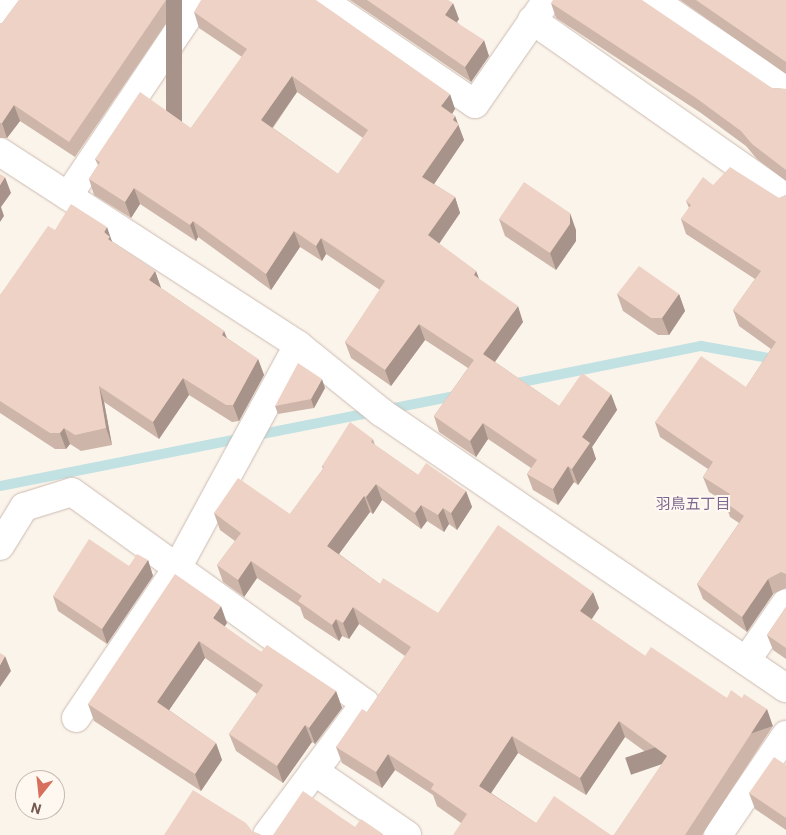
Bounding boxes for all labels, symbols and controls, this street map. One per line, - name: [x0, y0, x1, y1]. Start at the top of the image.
- district label: 羽鳥五丁目: [656, 496, 730, 514]
- north arrow: [15, 770, 65, 820]
- text: N: [29, 799, 43, 818]

